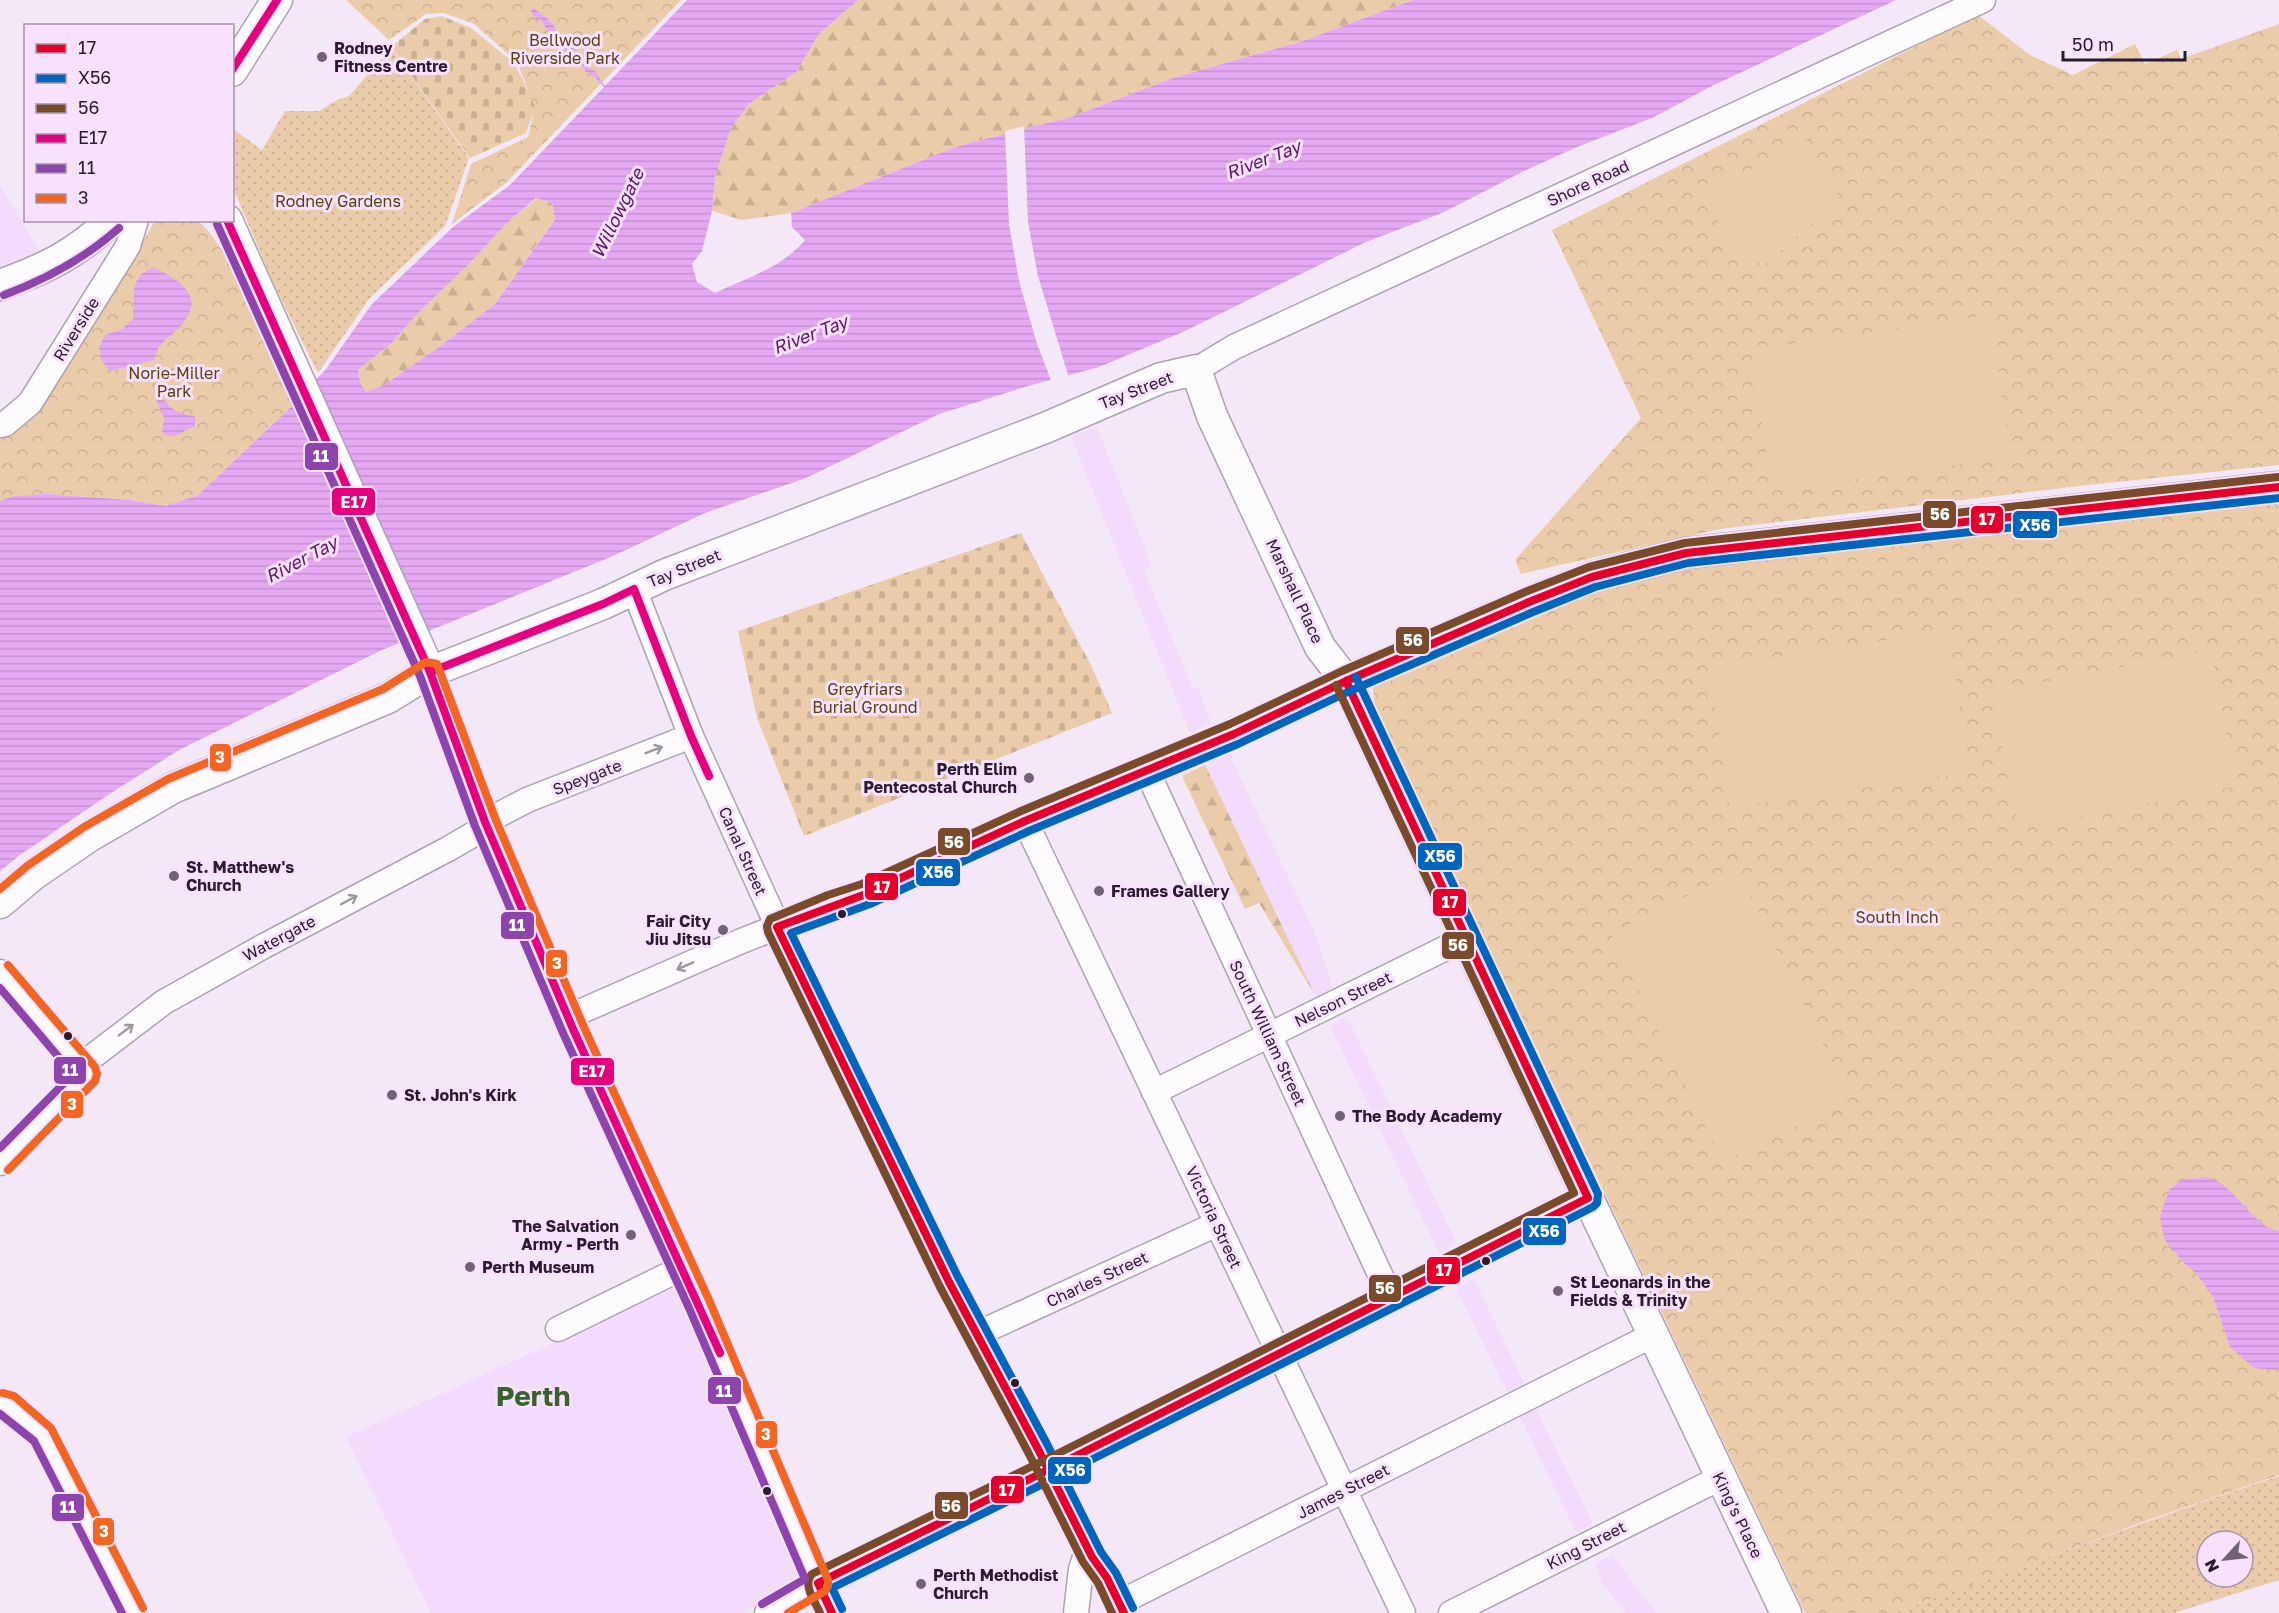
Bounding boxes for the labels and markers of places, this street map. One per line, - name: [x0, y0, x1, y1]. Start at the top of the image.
- place label: Rodney Fitness Centre: [334, 38, 448, 76]
- marker: Rodney Fitness Centre: [315, 50, 329, 64]
- place label: Perth Elim Pentecostal Church: [863, 759, 1017, 797]
- marker: Perth Elim Pentecostal Church: [1022, 771, 1036, 785]
- place label: St. Matthew's Church: [186, 857, 294, 895]
- marker: St. Matthew's Church: [167, 869, 181, 883]
- place label: Frames Gallery: [1111, 881, 1230, 901]
- marker: Frames Gallery: [1092, 884, 1106, 898]
- unlabelled marker: [836, 908, 848, 920]
- place label: Fair City Jiu Jitsu: [646, 911, 711, 949]
- marker: Fair City Jiu Jitsu: [716, 923, 730, 937]
- unlabelled marker: [62, 1030, 74, 1042]
- place label: St. John's Kirk: [404, 1085, 517, 1105]
- marker: St. John's Kirk: [385, 1088, 399, 1102]
- place label: The Body Academy: [1352, 1106, 1503, 1126]
- marker: The Body Academy: [1333, 1109, 1347, 1123]
- place label: The Salvation Army - Perth: [512, 1216, 619, 1254]
- marker: The Salvation Army - Perth: [624, 1228, 638, 1242]
- unlabelled marker: [1480, 1255, 1492, 1267]
- place label: Perth Museum: [482, 1257, 594, 1277]
- marker: Perth Museum: [463, 1260, 477, 1274]
- place label: St Leonards in the Fields & Trinity: [1570, 1272, 1710, 1310]
- marker: St Leonards in the Fields & Trinity: [1551, 1284, 1565, 1298]
- unlabelled marker: [1009, 1377, 1021, 1389]
- unlabelled marker: [761, 1485, 773, 1497]
- place label: Perth Methodist Church: [933, 1565, 1058, 1603]
- marker: Perth Methodist Church: [914, 1577, 928, 1591]

